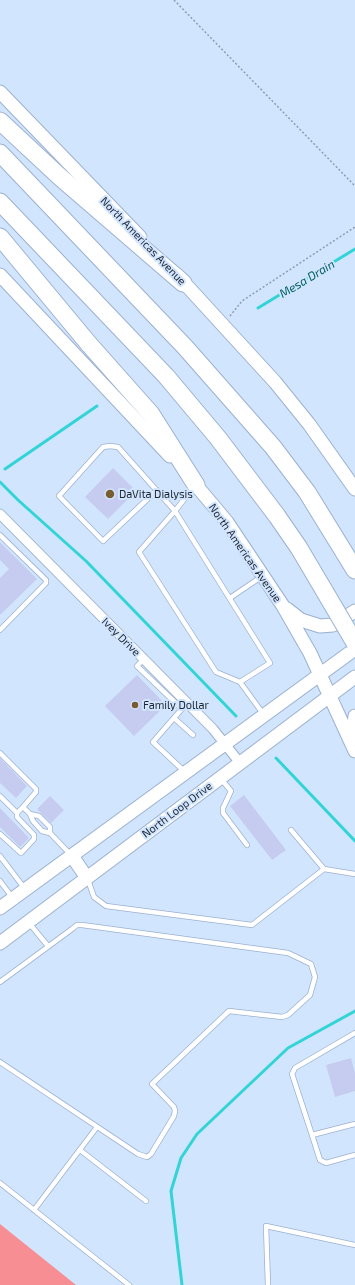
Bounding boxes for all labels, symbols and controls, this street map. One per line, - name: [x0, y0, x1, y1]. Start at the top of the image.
- street label: North Americas Avenue: [98, 194, 188, 288]
- water label: Mesa Drain: [277, 257, 337, 301]
- place label: DaVita Dialysis: [119, 487, 193, 501]
- marker: DaVita Dialysis: [104, 488, 116, 500]
- street label: North Americas Avenue: [206, 501, 284, 605]
- street label: Ivey Drive: [99, 615, 143, 659]
- place label: Family Dollar: [143, 698, 209, 712]
- marker: Family Dollar: [130, 700, 140, 710]
- street label: North Loop Drive: [139, 779, 215, 841]

